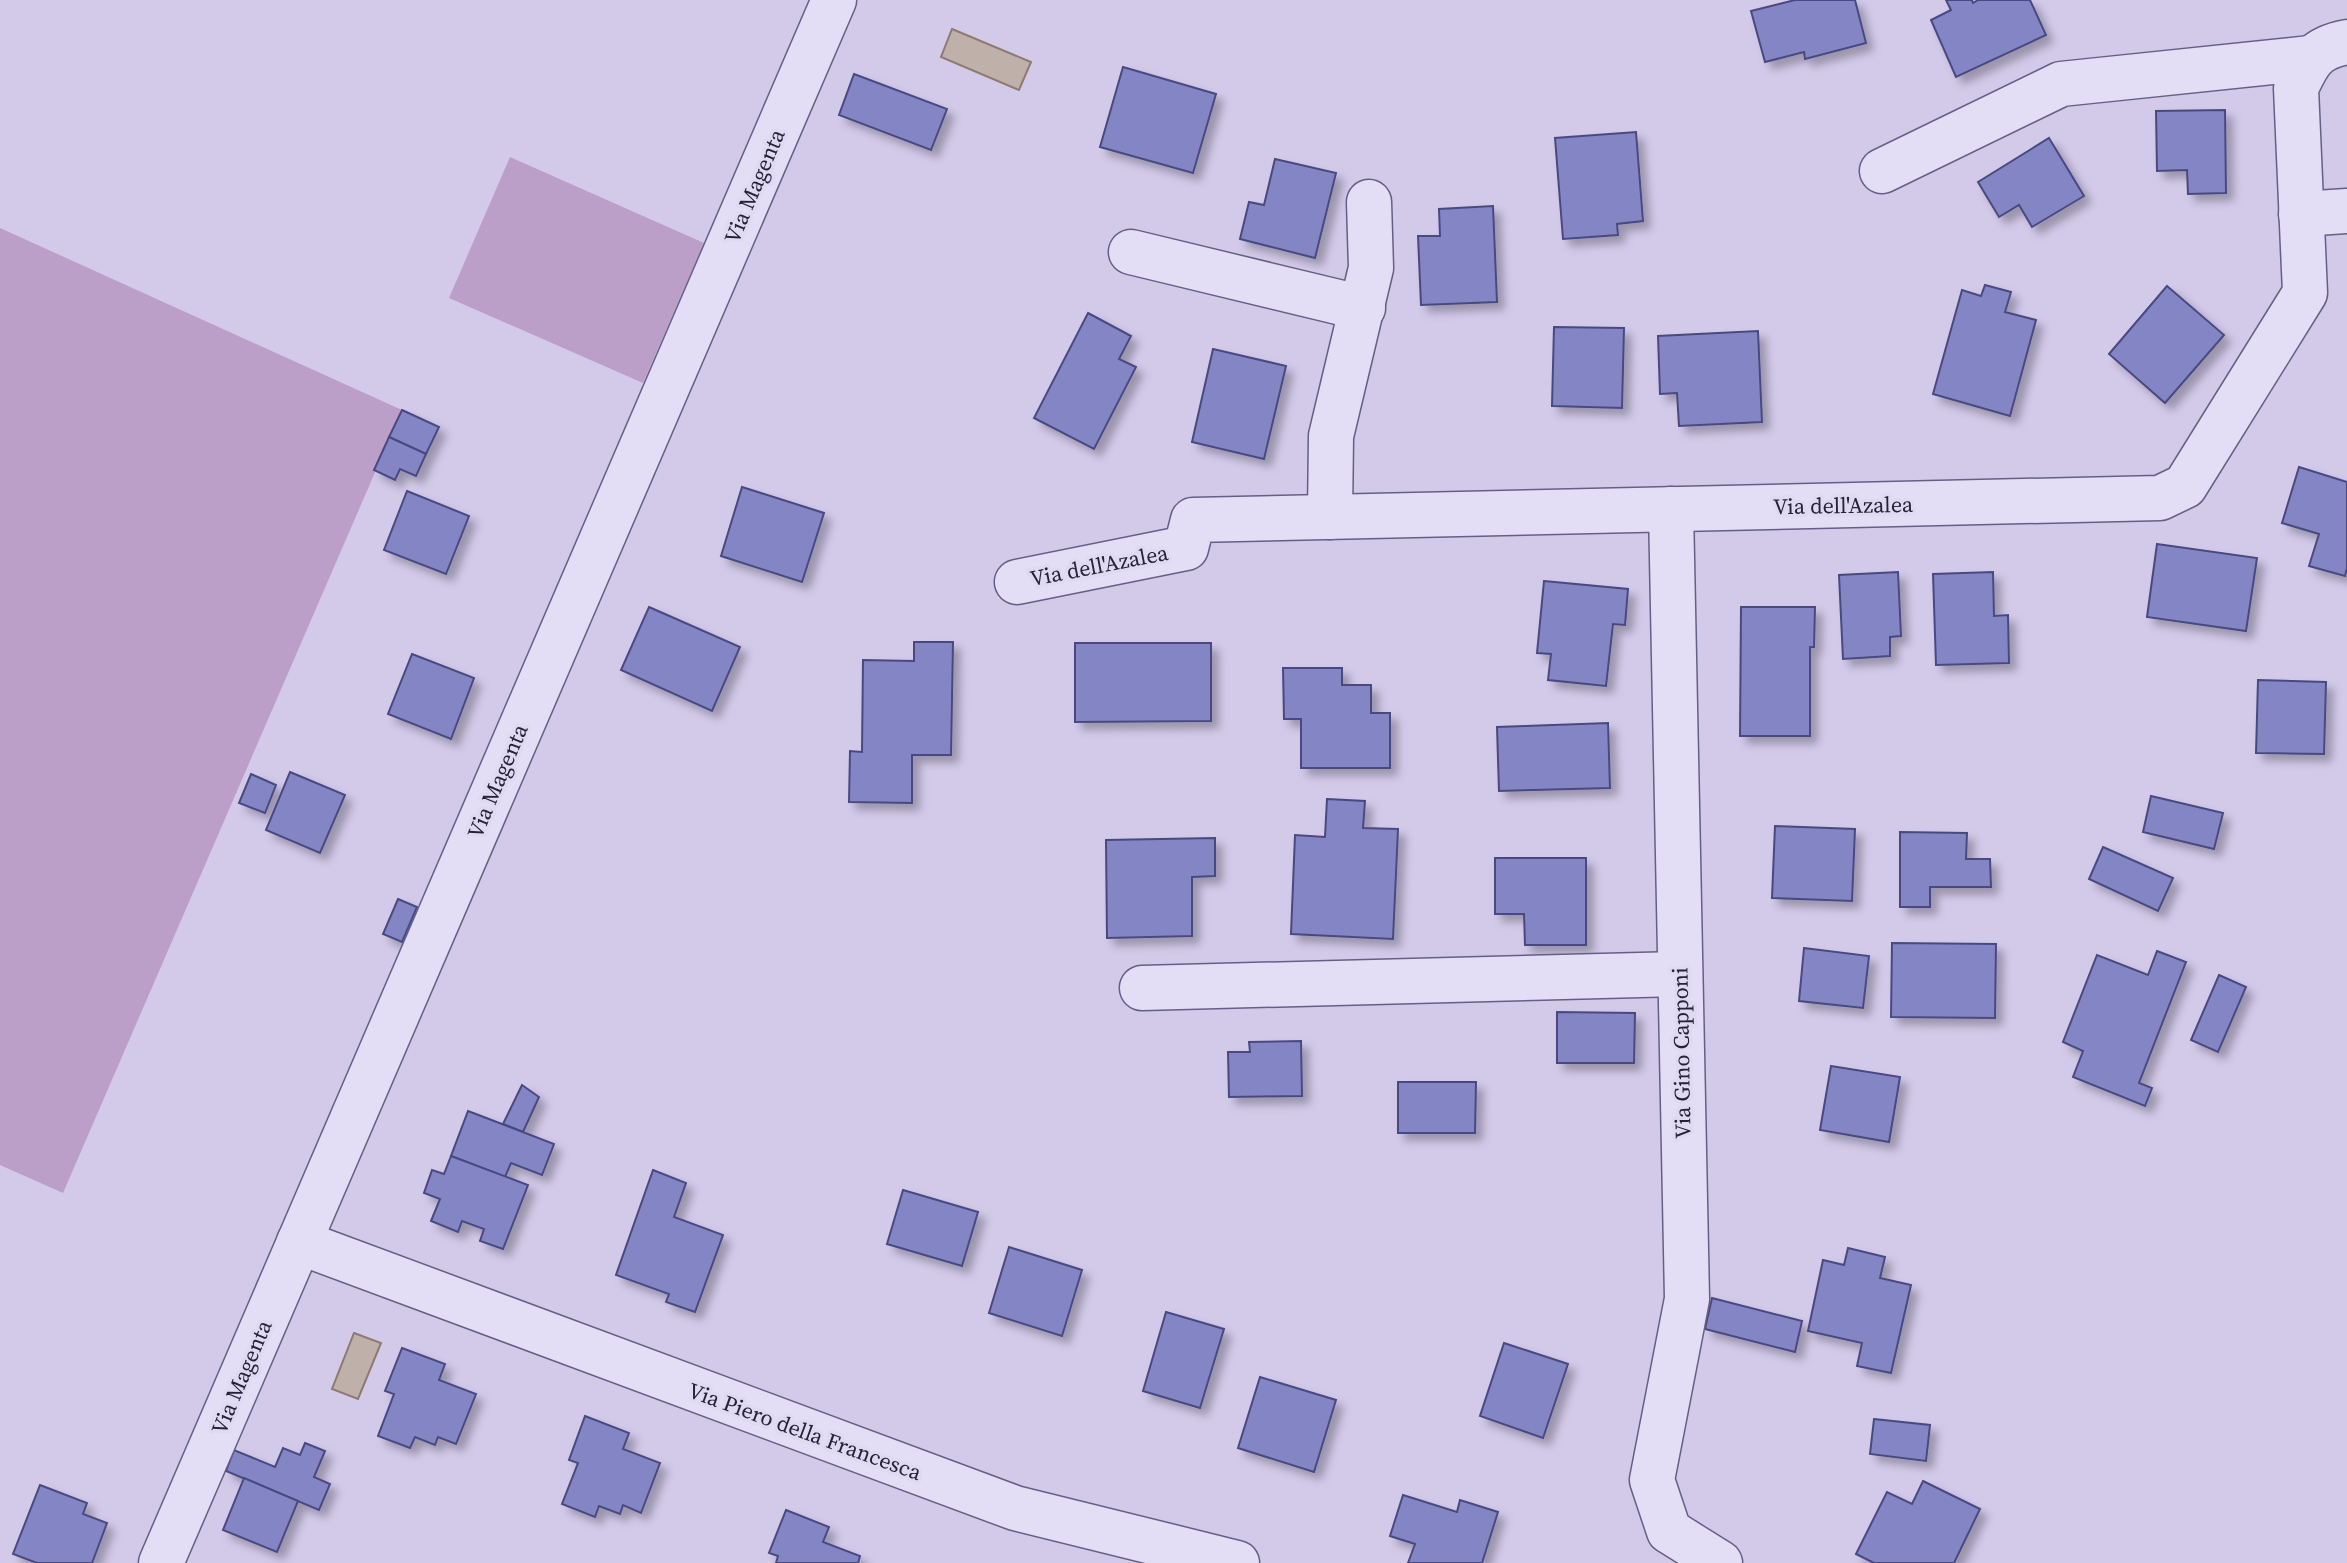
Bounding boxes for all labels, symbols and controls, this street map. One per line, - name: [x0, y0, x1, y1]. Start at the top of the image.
- street label: Via Magenta: [716, 124, 792, 248]
- street label: Via dell'Azalea: [1773, 489, 1914, 521]
- street label: Via dell'Azalea: [1027, 537, 1171, 593]
- street label: Via Magenta: [459, 719, 535, 843]
- street label: Via Gino Capponi: [1665, 967, 1697, 1139]
- street label: Via Magenta: [203, 1315, 279, 1439]
- street label: Via Piero della Francesca: [684, 1375, 927, 1487]

